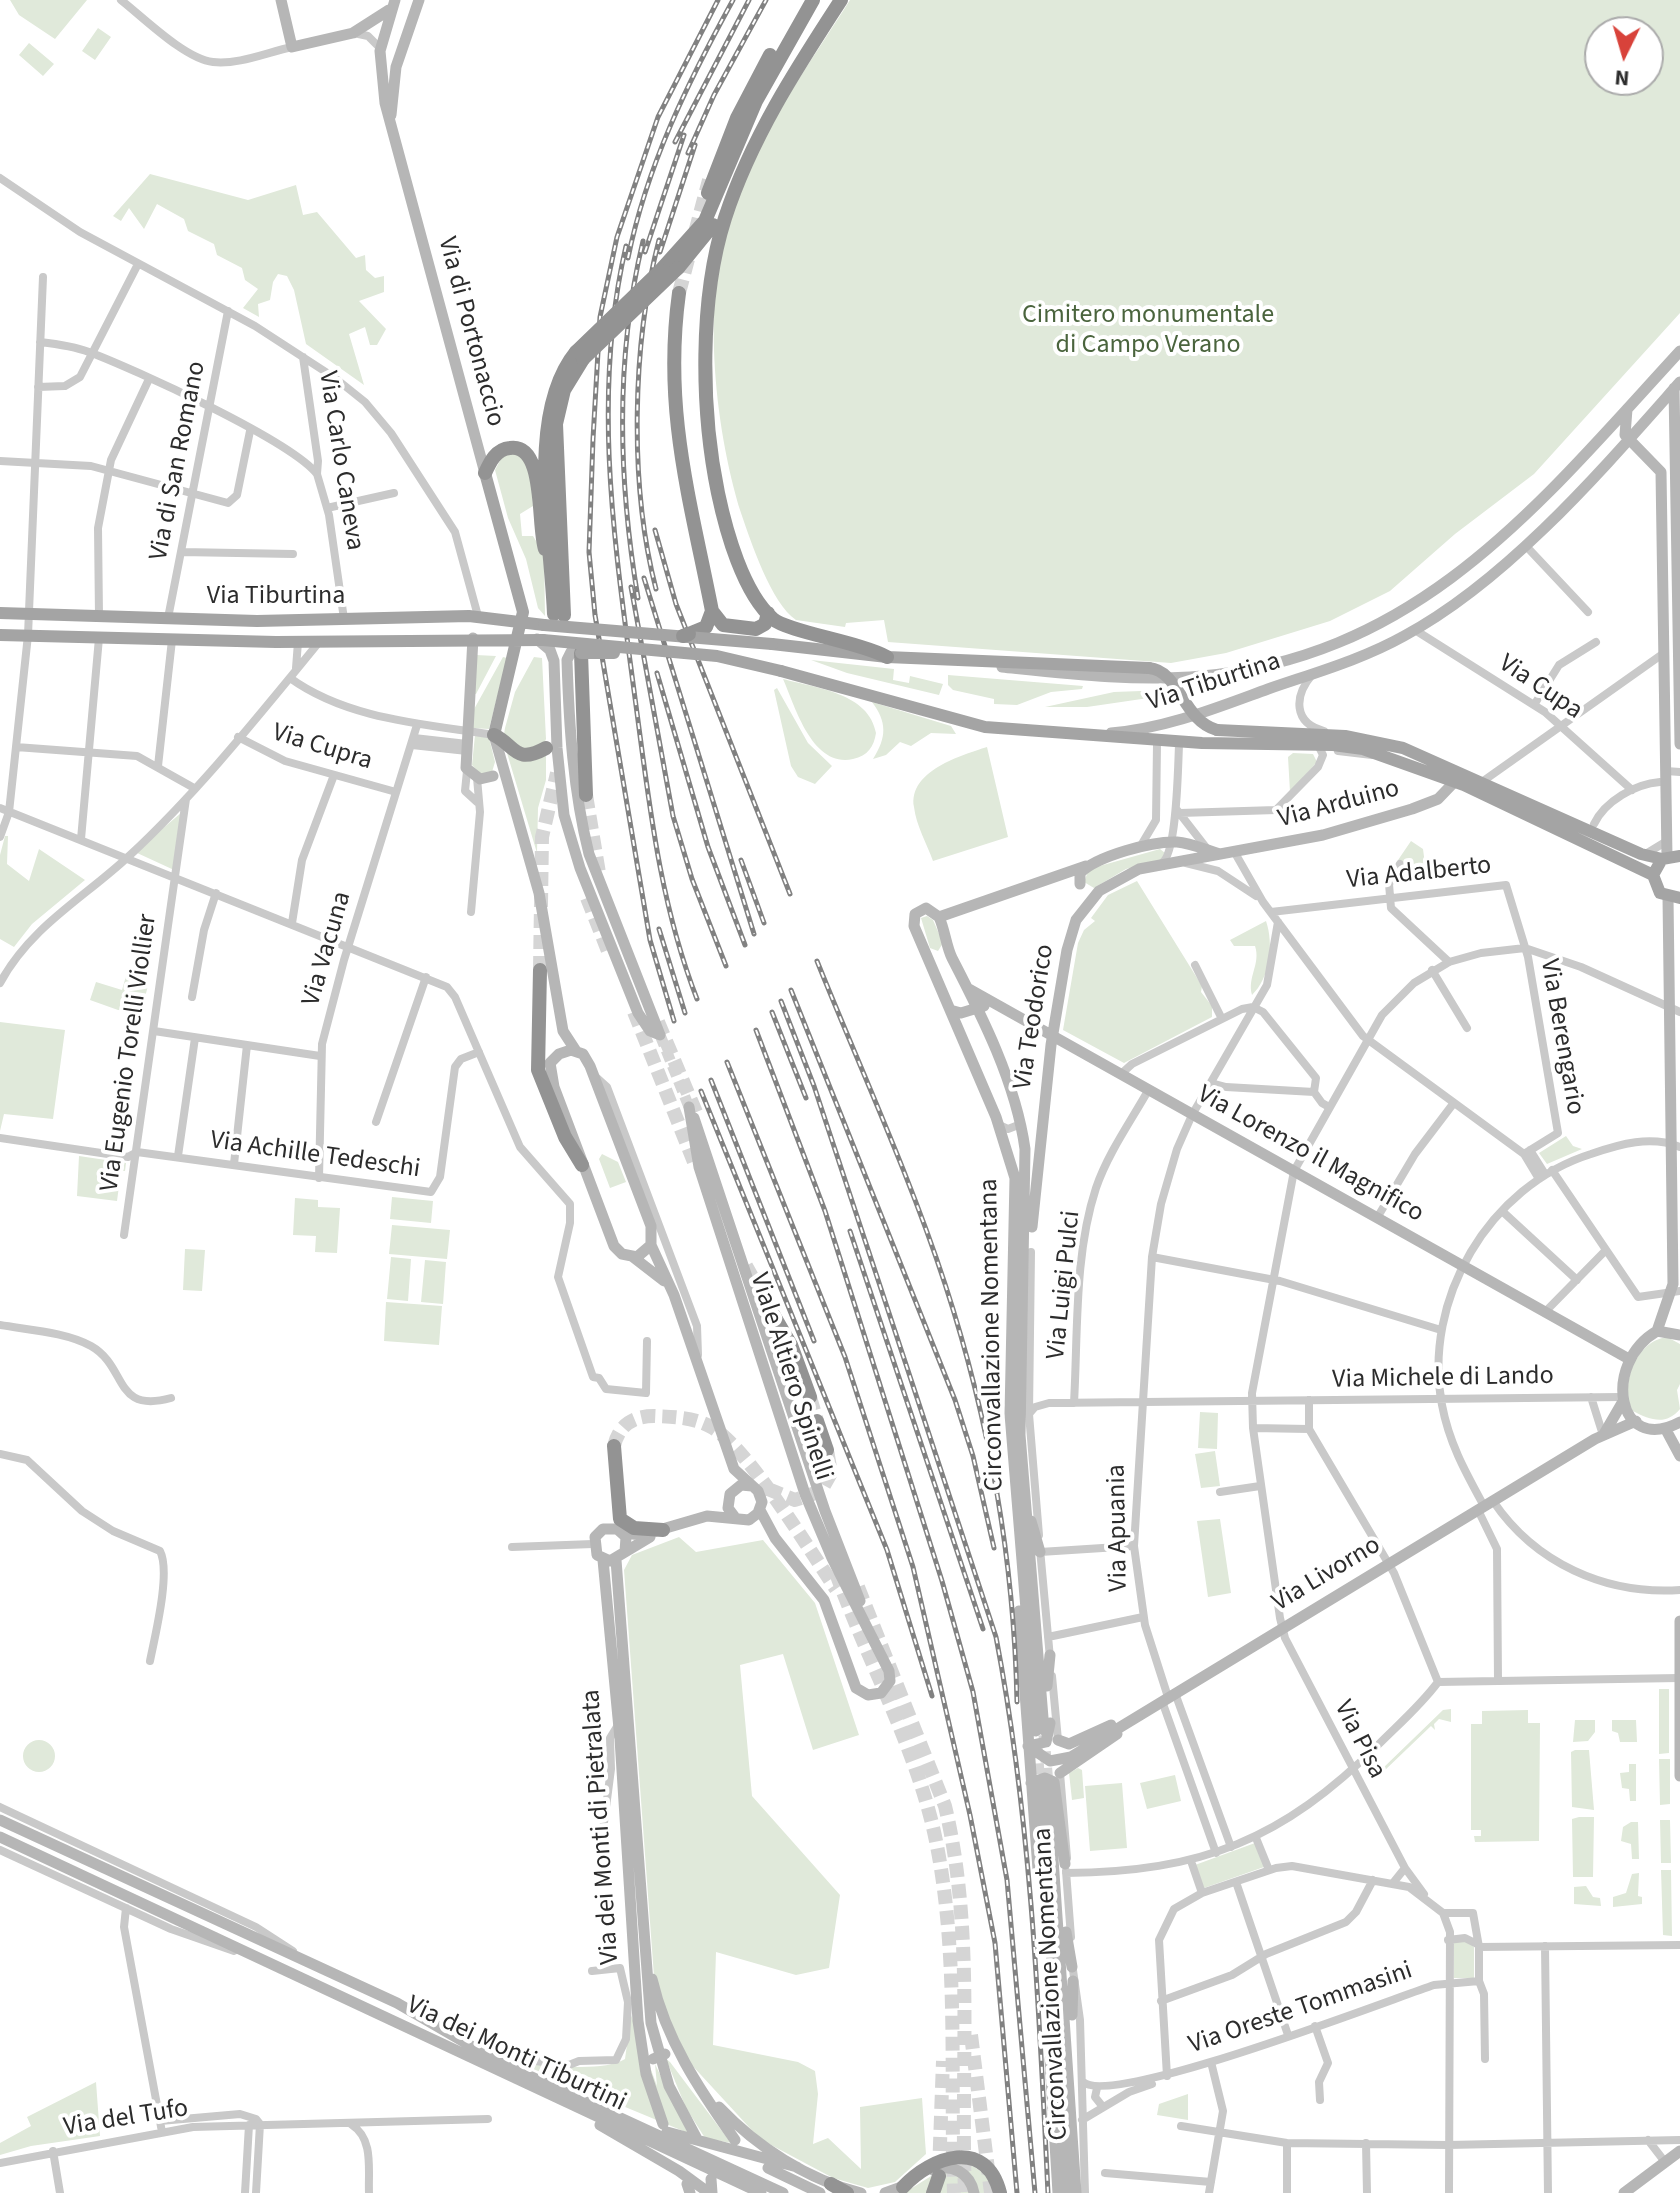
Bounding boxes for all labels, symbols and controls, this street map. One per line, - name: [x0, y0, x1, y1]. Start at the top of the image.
- north arrow: [1584, 16, 1664, 96]
- text: N: [1613, 61, 1631, 94]
- street label: Via di Portonaccio: [430, 234, 510, 430]
- park label: Cimitero monumentale di Campo Verano: [1022, 300, 1274, 362]
- street label: Via di San Romano: [144, 359, 214, 563]
- street label: Via Carlo Caneva: [310, 369, 370, 553]
- street label: Via Tiburtina: [207, 581, 345, 613]
- street label: Via Tiburtina: [1143, 647, 1285, 719]
- street label: Via Cupa: [1492, 649, 1588, 727]
- street label: Via Cupra: [268, 718, 376, 778]
- street label: Via Arduino: [1275, 774, 1403, 836]
- street label: Via Adalberto: [1345, 851, 1493, 897]
- street label: Via Vacuna: [297, 888, 359, 1010]
- street label: Via Eugenio Torelli Viollier: [95, 912, 165, 1194]
- street label: Via Teodorico: [1008, 942, 1062, 1092]
- street label: Via Berengario: [1532, 957, 1590, 1117]
- street label: Via Lorenzo il Magnifico: [1191, 1080, 1429, 1230]
- street label: Via Achille Tedeschi: [208, 1126, 422, 1186]
- street label: Circonvallazione Nomentana: [975, 1178, 1011, 1492]
- street label: Via Luigi Pulci: [1042, 1209, 1088, 1361]
- street label: Viale Altiero Spinelli: [742, 1269, 838, 1485]
- street label: Via Michele di Lando: [1332, 1361, 1554, 1397]
- street label: Via Apuania: [1102, 1464, 1136, 1592]
- street label: Via Livorno: [1267, 1531, 1387, 1619]
- street label: Via dei Monti di Pietralata: [577, 1689, 627, 1965]
- street label: Via Pisa: [1326, 1696, 1392, 1784]
- street label: Circonvallazione Nomentana: [1028, 1827, 1076, 2141]
- street label: Via Oreste Tommasini: [1185, 1956, 1417, 2062]
- street label: Via dei Monti Tiburtini: [401, 1991, 631, 2119]
- street label: Via del Tufo: [62, 2094, 190, 2144]

